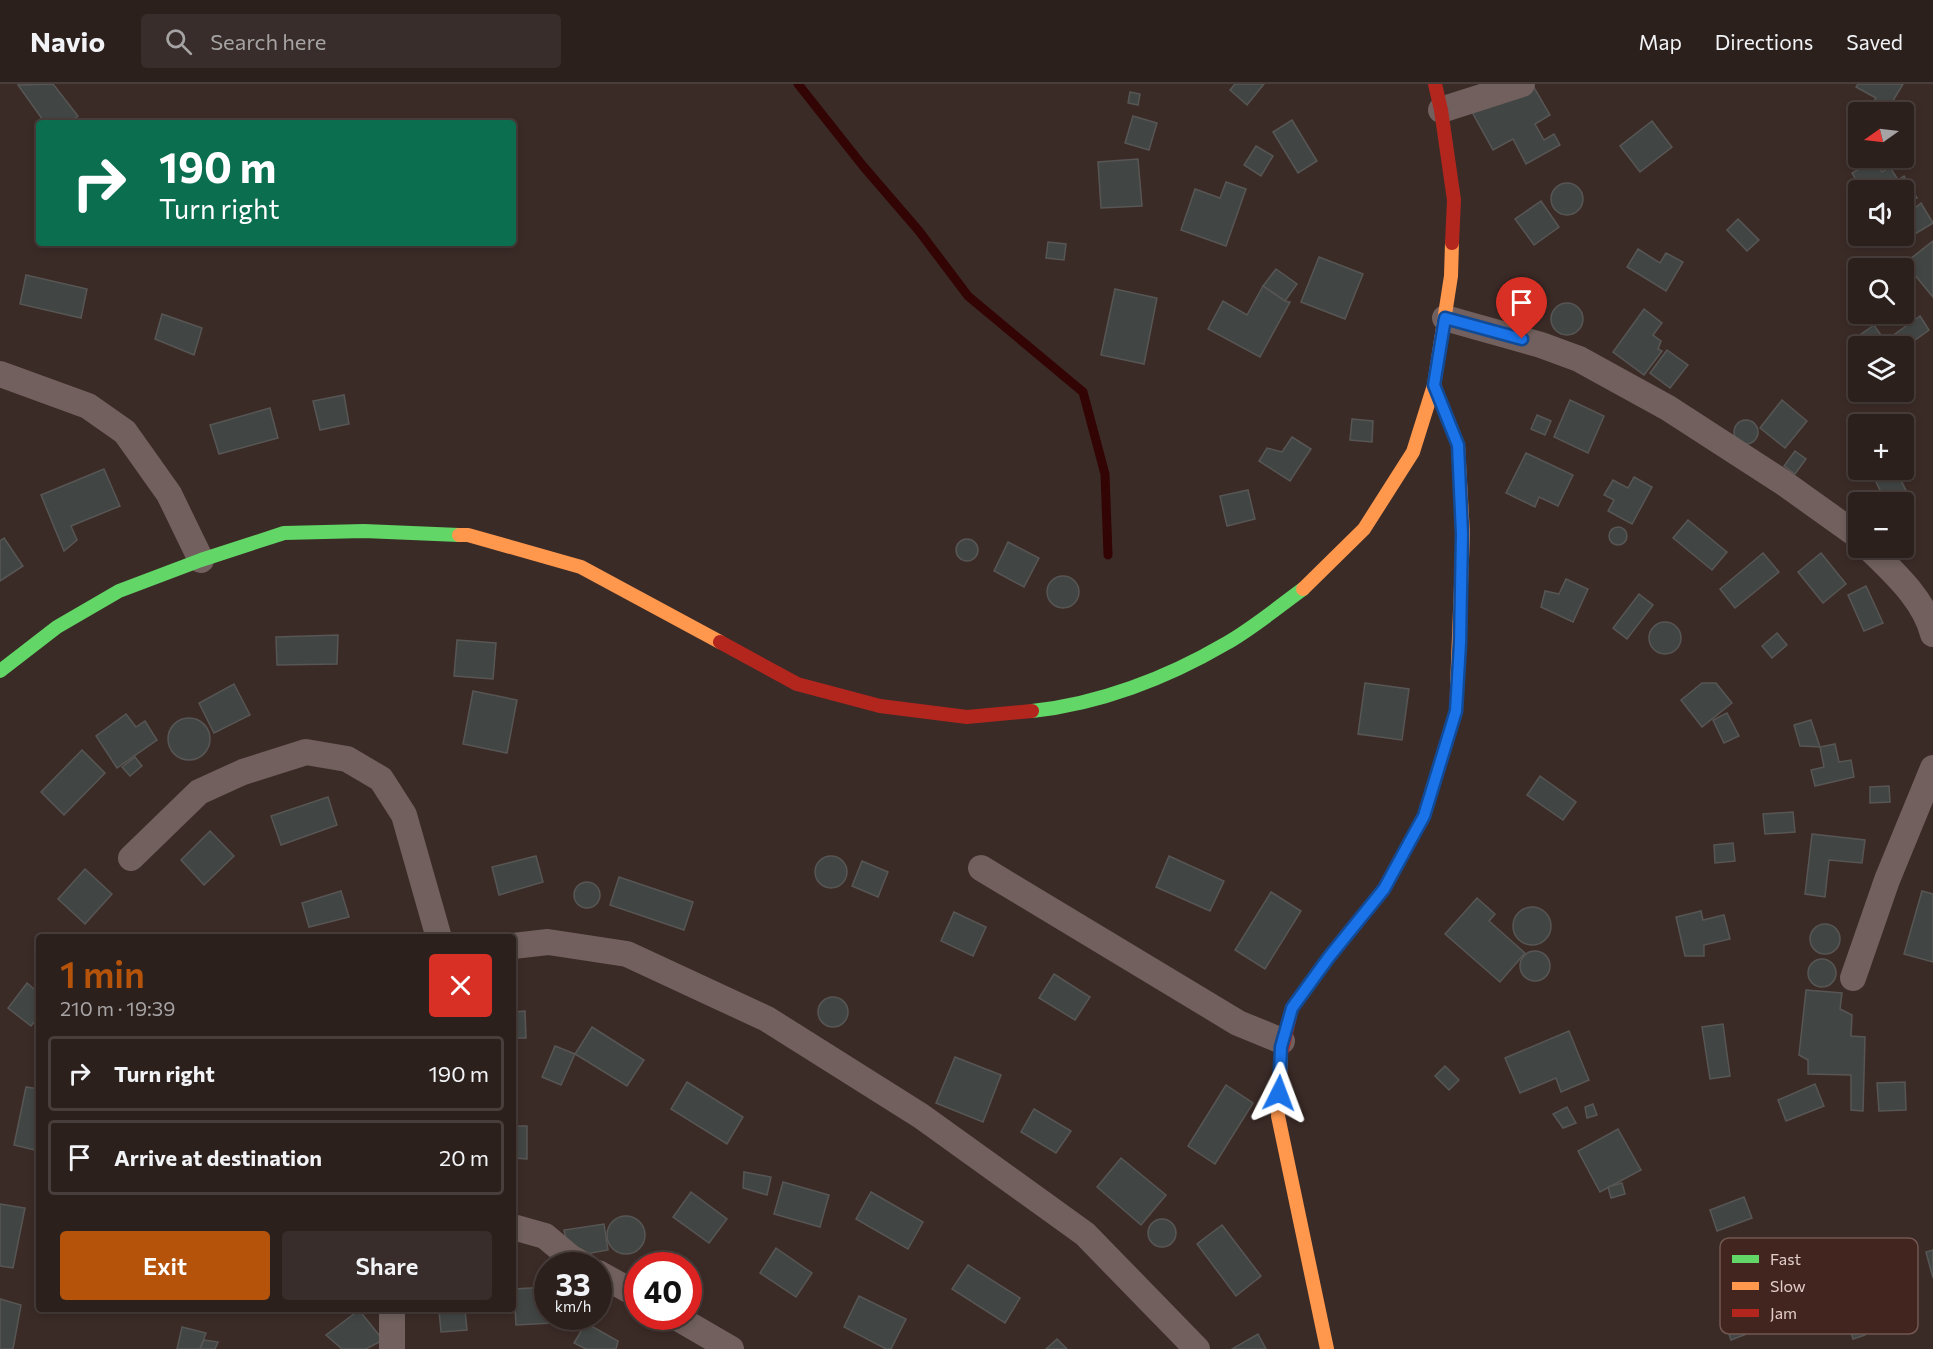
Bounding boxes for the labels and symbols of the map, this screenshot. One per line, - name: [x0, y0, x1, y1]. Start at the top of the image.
- north arrow: [1848, 102, 1914, 168]
- pin: [1496, 277, 1547, 339]
- position arrow: [1247, 1061, 1311, 1125]
- legend: [1720, 1238, 1918, 1334]
- text: Fast: [1770, 1249, 1801, 1268]
- speed limit sign: 40: [624, 1252, 702, 1330]
- text: Slow: [1770, 1276, 1806, 1295]
- text: Jam: [1770, 1303, 1797, 1322]

